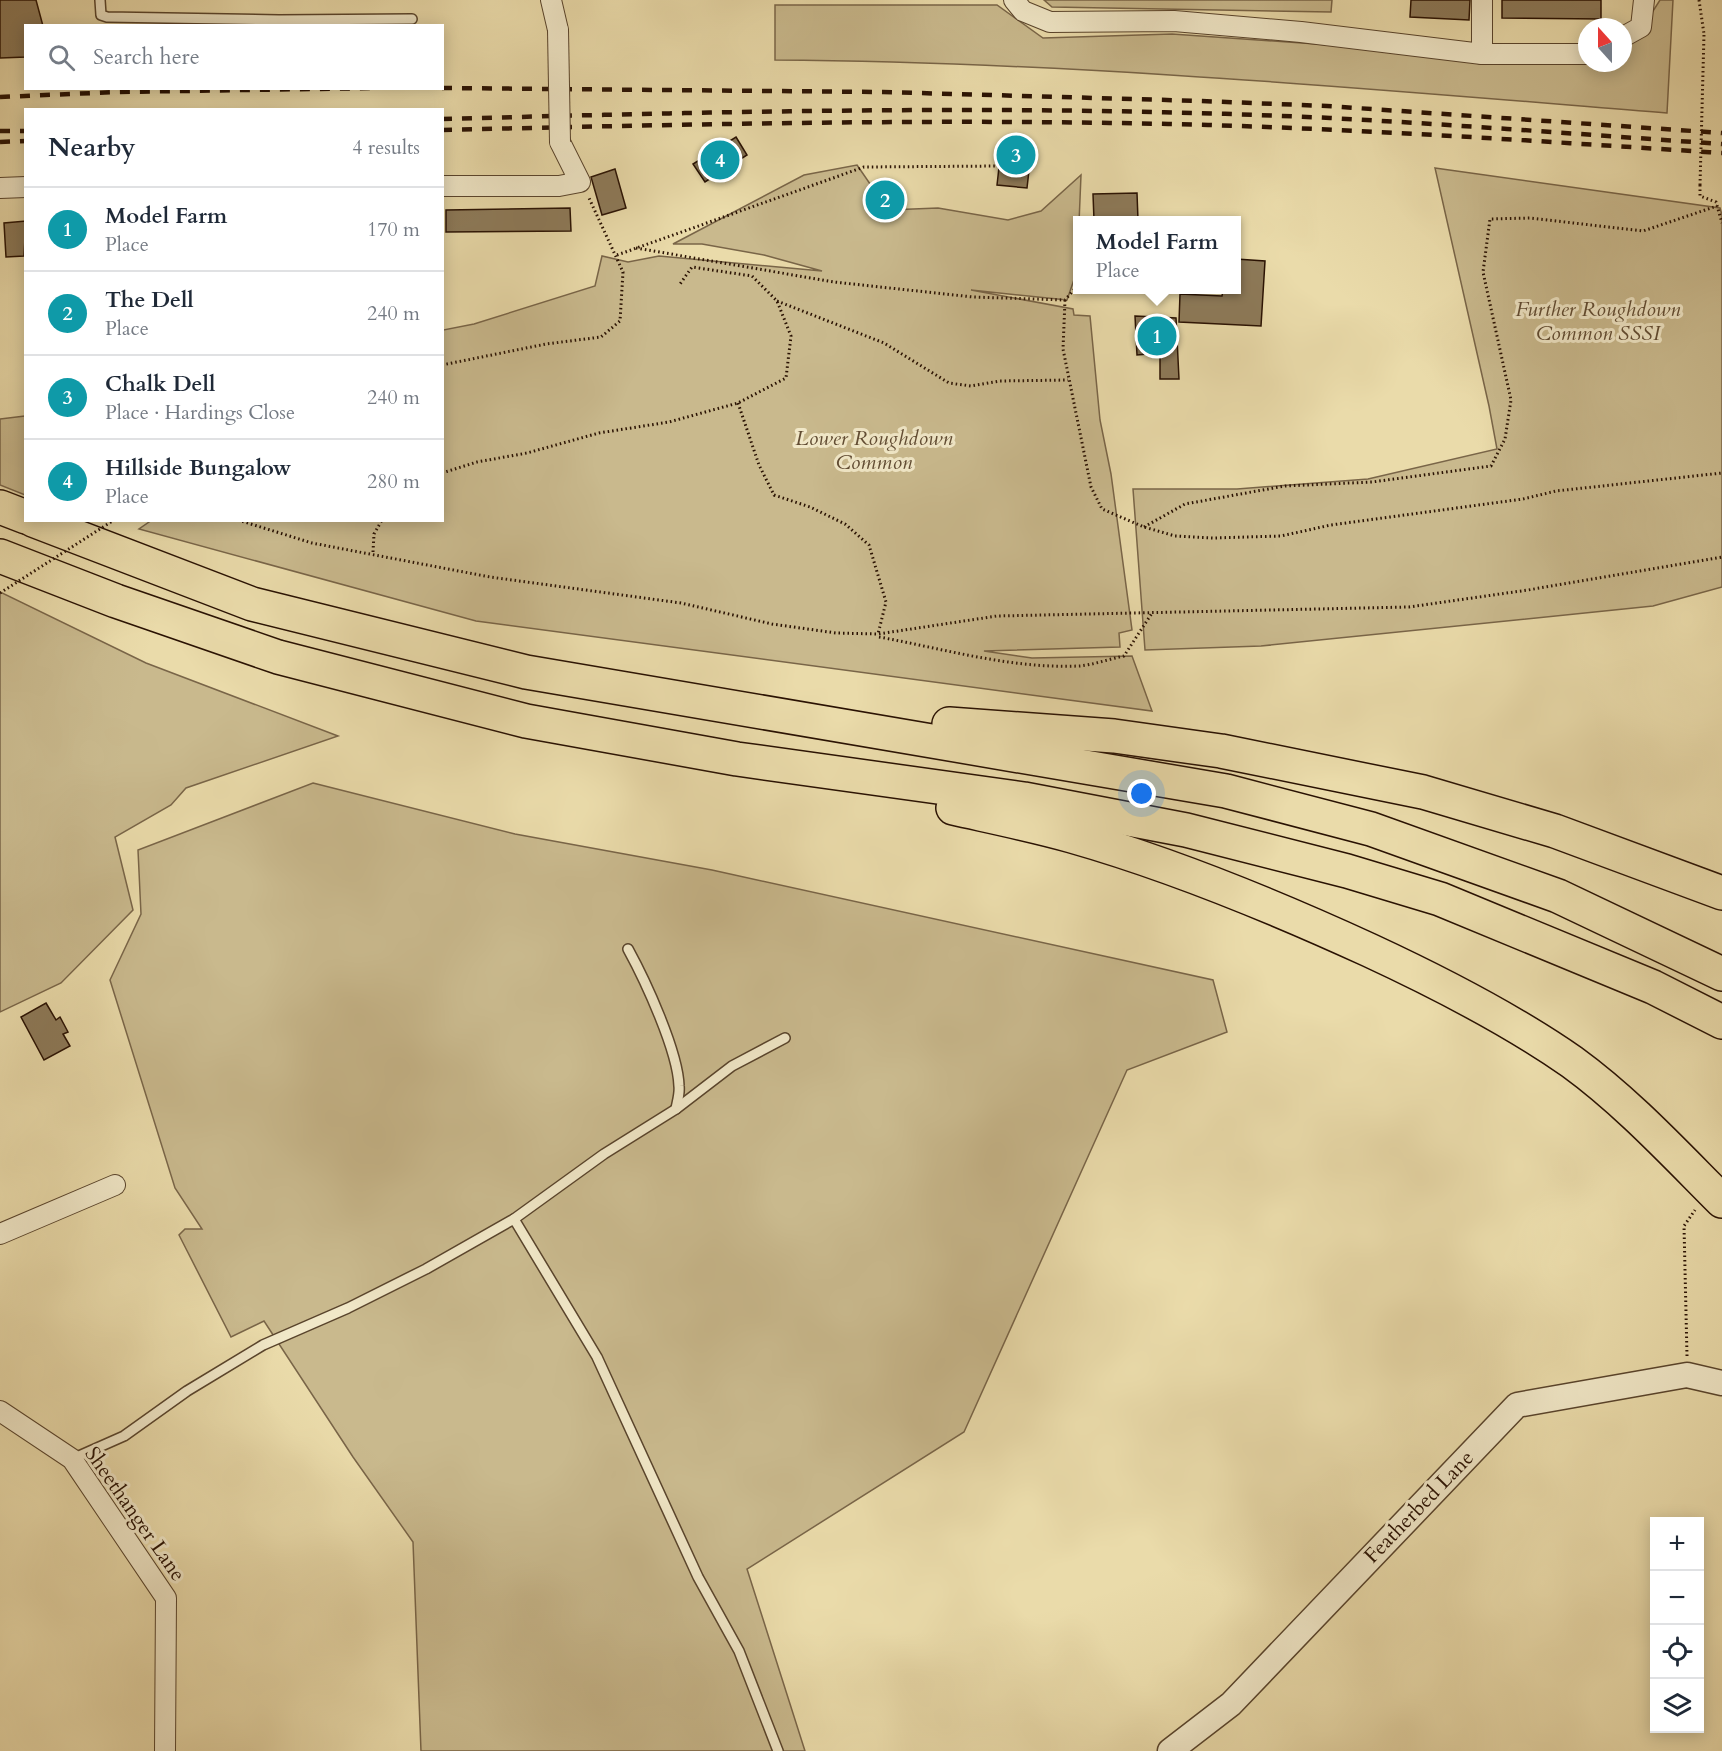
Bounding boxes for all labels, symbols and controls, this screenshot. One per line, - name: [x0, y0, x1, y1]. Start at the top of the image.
- north arrow: [1578, 18, 1632, 72]
- search box: [24, 24, 444, 90]
- icon: search: [45, 41, 78, 74]
- text: Search here: [93, 42, 200, 72]
- text: Nearby: [48, 130, 136, 165]
- pin: 3: [996, 132, 1036, 178]
- text: 4 results: [352, 134, 420, 161]
- pin: 4: [700, 138, 740, 182]
- pin: 2: [866, 178, 904, 222]
- text: Model Farm: [105, 201, 227, 231]
- text: 1: [62, 216, 73, 243]
- text: 170 m: [367, 216, 420, 243]
- popup: [1073, 216, 1241, 294]
- text: Model Farm: [1096, 227, 1218, 257]
- text: Place: [105, 231, 149, 258]
- text: Place: [1096, 257, 1140, 284]
- text: The Dell: [105, 285, 194, 315]
- park label: Further Roughdown Common SSSI: [1516, 295, 1681, 348]
- text: 2: [62, 300, 73, 327]
- text: 240 m: [367, 300, 420, 327]
- pin: 1: [1138, 314, 1176, 358]
- text: Place: [105, 315, 149, 342]
- text: Chalk Dell: [105, 369, 215, 399]
- text: 3: [62, 384, 73, 411]
- text: 240 m: [367, 384, 420, 411]
- text: Place · Hardings Close: [105, 399, 295, 426]
- park label: Lower Roughdown Common: [795, 424, 953, 477]
- text: Hillside Bungalow: [105, 453, 291, 483]
- text: 4: [62, 468, 73, 495]
- text: 280 m: [367, 468, 420, 495]
- text: Place: [105, 483, 149, 510]
- your location: [1127, 779, 1156, 808]
- street label: Sheethanger Lane: [78, 1441, 192, 1587]
- street label: Featherbed Lane: [1358, 1444, 1480, 1570]
- map controls: [1650, 1517, 1704, 1733]
- button: +: [1650, 1517, 1704, 1571]
- button: −: [1650, 1571, 1704, 1625]
- button: locate: [1650, 1625, 1704, 1679]
- button: layers: [1650, 1679, 1704, 1733]

